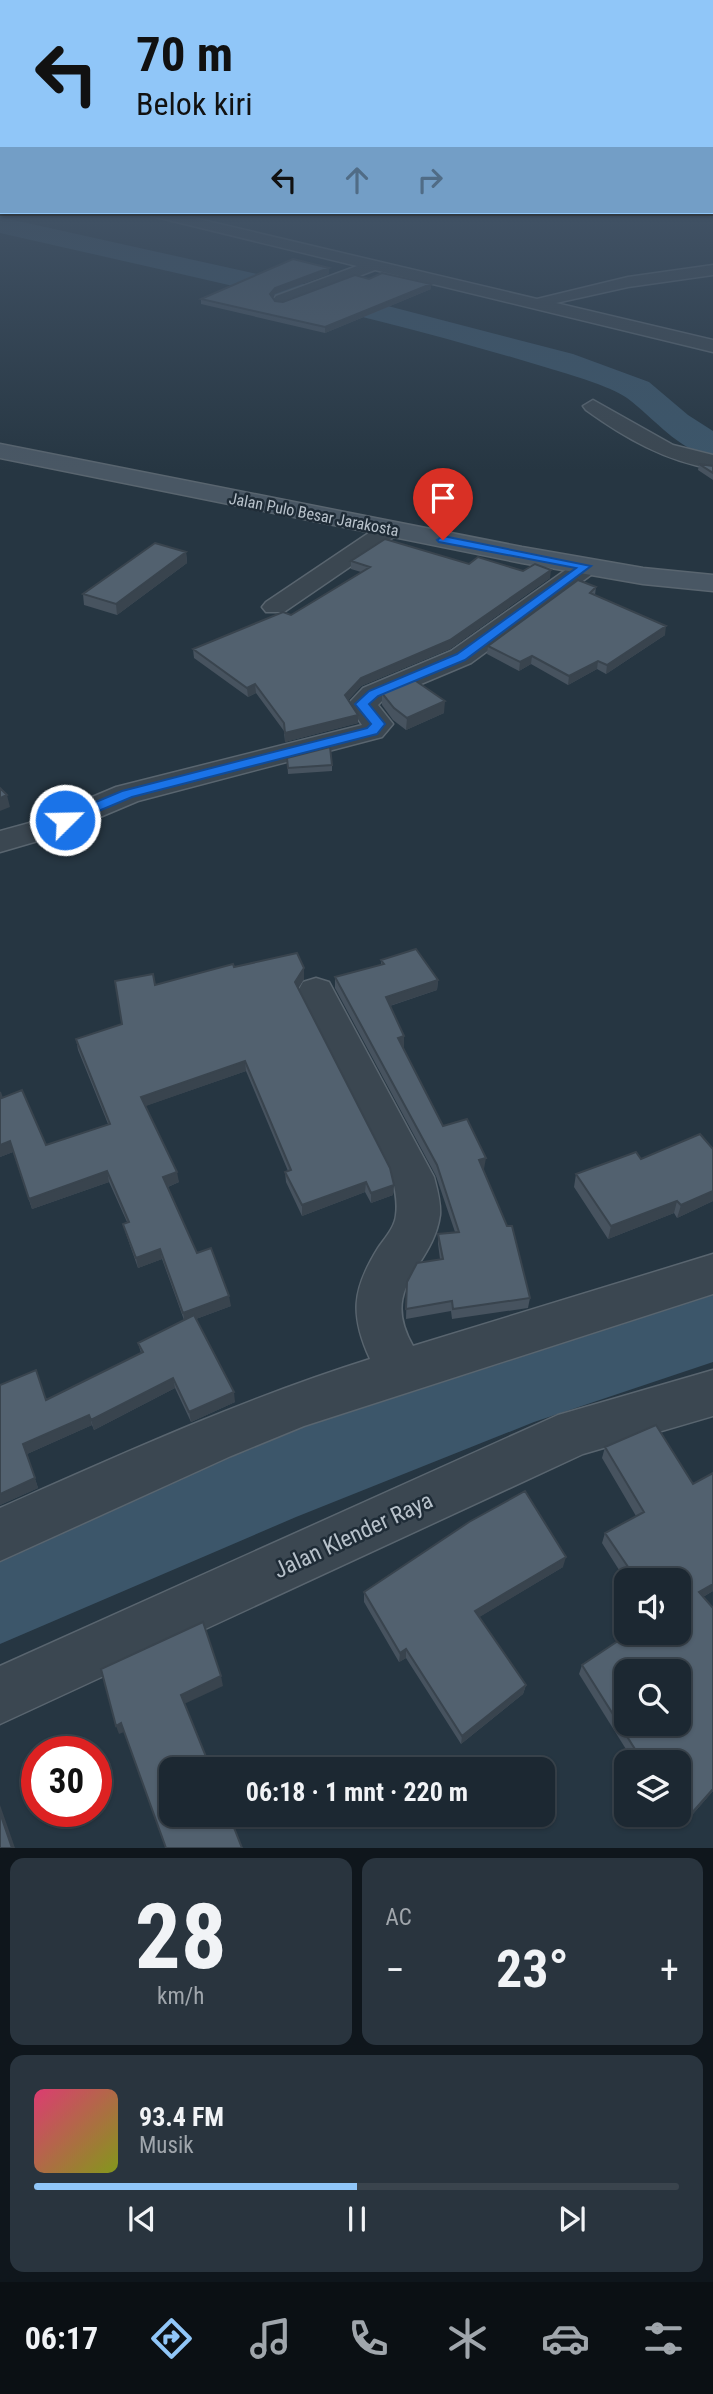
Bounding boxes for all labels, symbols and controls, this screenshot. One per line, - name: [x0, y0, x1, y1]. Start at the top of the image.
- text: 70 m: [136, 26, 233, 83]
- icon: left: [21, 28, 112, 119]
- text: Belok kiri: [136, 85, 253, 123]
- icon: left: [265, 161, 303, 199]
- icon: ahead: [338, 161, 376, 199]
- icon: right: [411, 161, 449, 199]
- pin: [413, 468, 473, 540]
- icon: arrive: [424, 479, 462, 517]
- street label: Jalan Pulo Besar Jarakosta: [227, 489, 400, 540]
- position arrow: [28, 783, 102, 857]
- street label: Jalan Klender Raya: [269, 1487, 437, 1584]
- map controls: [614, 1568, 691, 1827]
- button: sound: [614, 1568, 691, 1645]
- button: search: [614, 1659, 691, 1736]
- speed limit sign: 30: [21, 1736, 112, 1827]
- button: layers: [614, 1750, 691, 1827]
- text: 06:18 · 1 mnt · 220 m: [246, 1777, 468, 1807]
- text: 28: [135, 1884, 227, 1990]
- text: AC: [386, 1904, 412, 1931]
- text: 23°: [496, 1939, 569, 2000]
- text: −: [386, 1948, 405, 1992]
- text: +: [660, 1948, 679, 1992]
- text: km/h: [157, 1983, 204, 2010]
- text: 93.4 FM: [139, 2102, 224, 2132]
- text: Musik: [139, 2132, 194, 2159]
- icon: previous: [123, 2200, 161, 2238]
- icon: pause: [338, 2200, 376, 2238]
- icon: next: [553, 2200, 591, 2238]
- icon: directions: [147, 2314, 196, 2363]
- icon: music: [246, 2314, 295, 2363]
- icon: phone: [344, 2314, 393, 2363]
- icon: climate: [443, 2314, 492, 2363]
- icon: car: [541, 2314, 590, 2363]
- icon: filters: [639, 2314, 688, 2363]
- text: 06:17: [25, 2319, 98, 2357]

